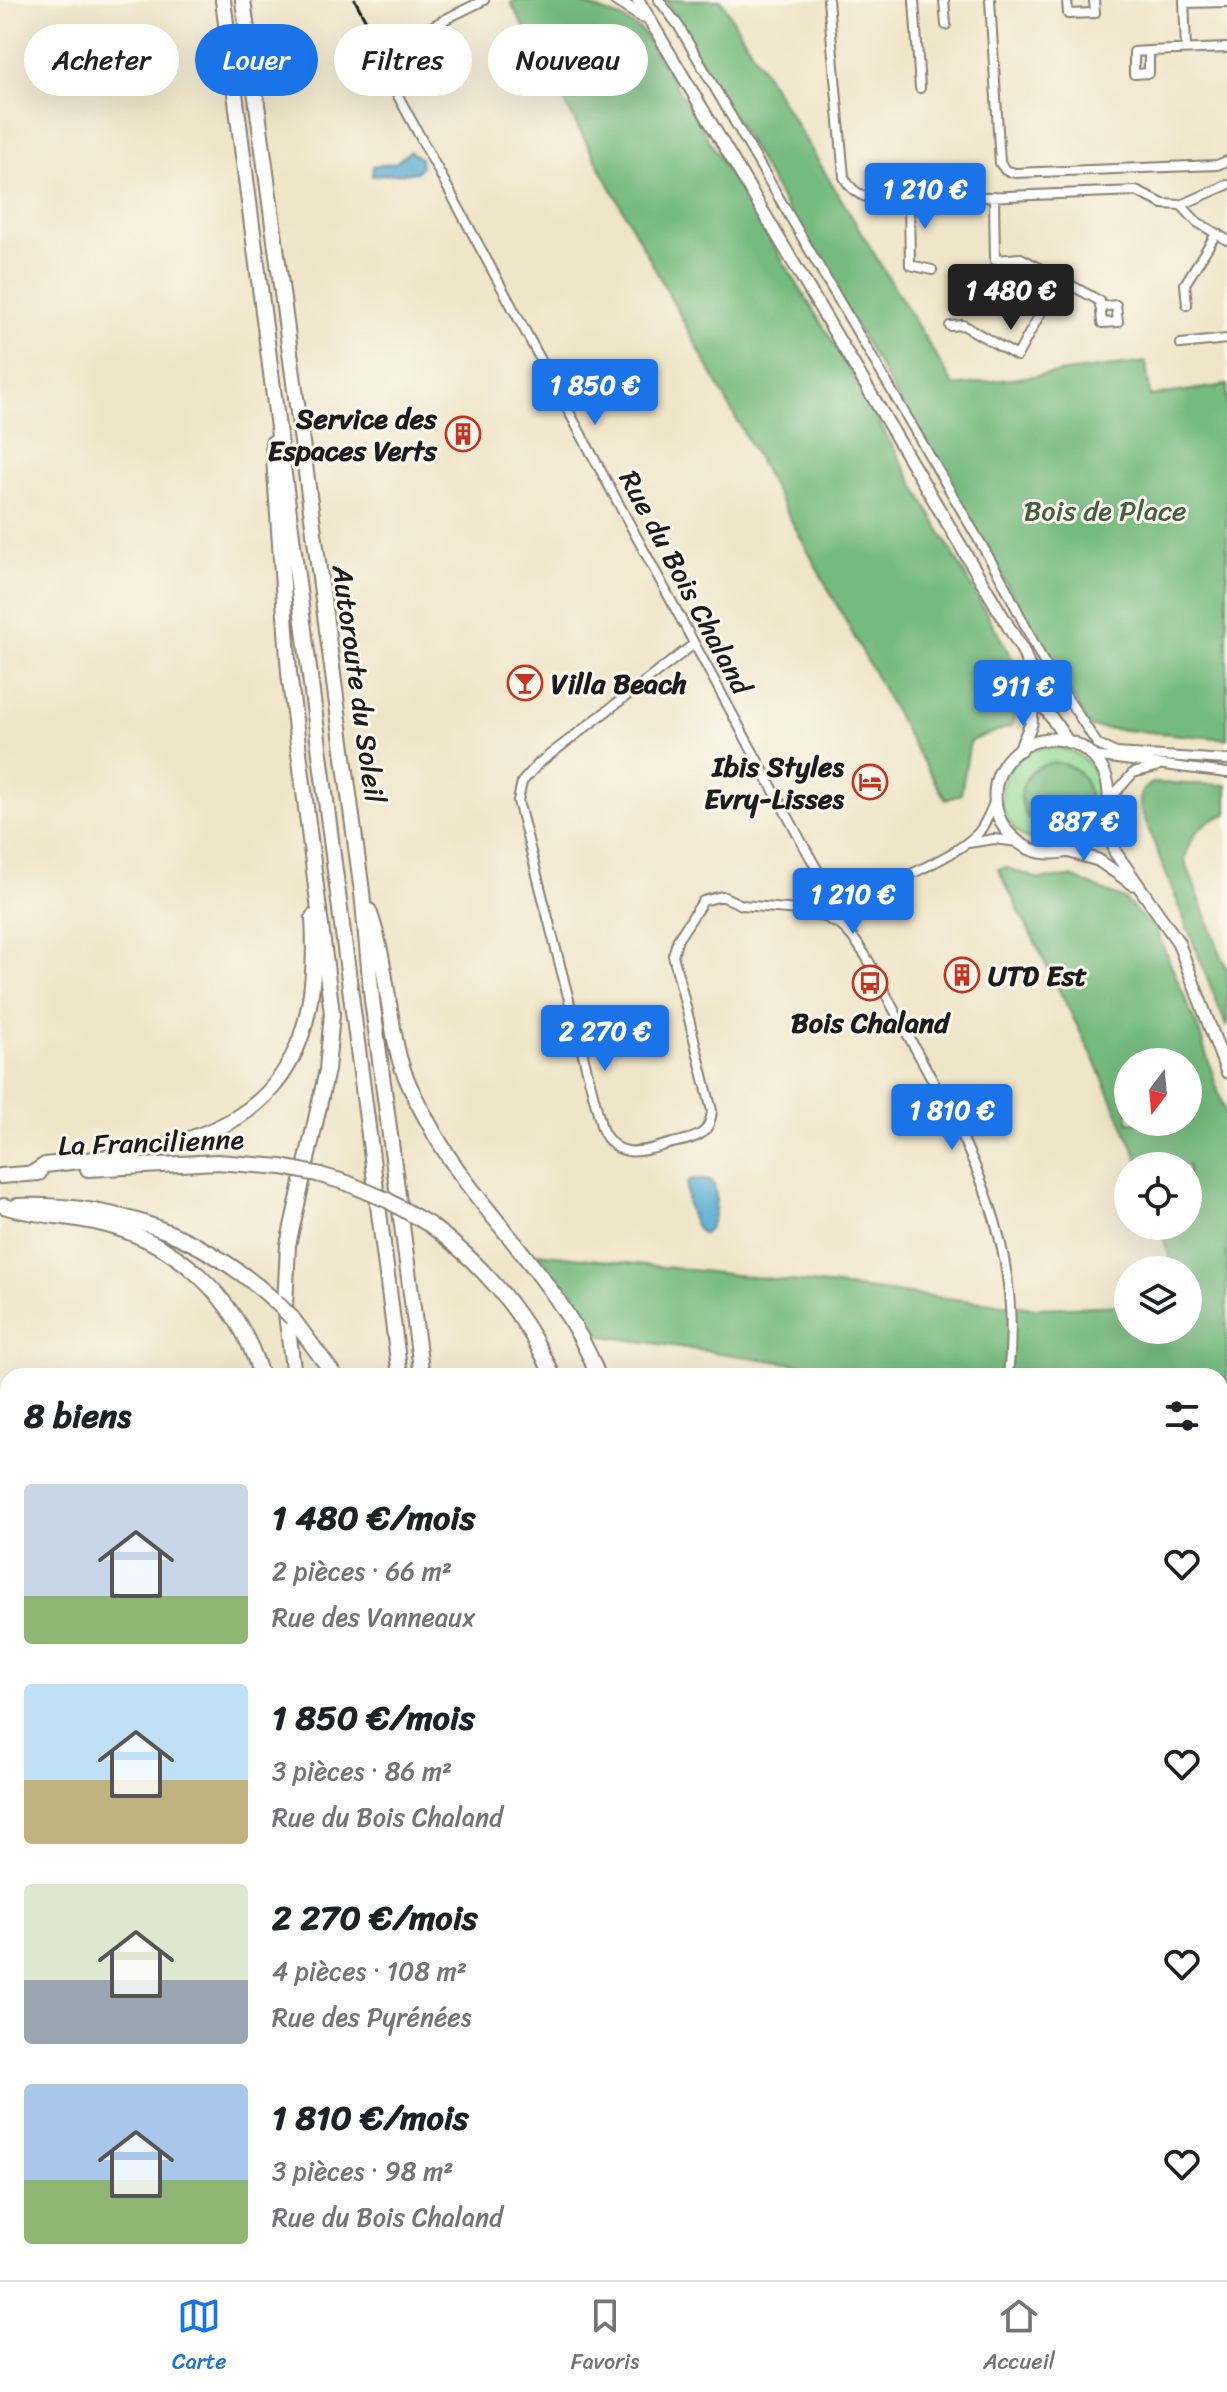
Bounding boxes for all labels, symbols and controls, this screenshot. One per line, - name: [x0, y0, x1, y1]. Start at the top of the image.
- chip: Acheter: [24, 24, 179, 96]
- chip: Louer: [195, 24, 318, 96]
- chip: Filtres: [334, 24, 472, 96]
- chip: Nouveau: [488, 24, 648, 96]
- pin: 1 210 €: [851, 163, 999, 231]
- text: 1 210 €: [883, 166, 967, 212]
- pin: 1 480 €: [937, 264, 1085, 332]
- text: 1 480 €: [966, 267, 1056, 313]
- pin: 1 850 €: [521, 359, 669, 427]
- text: 1 850 €: [550, 362, 640, 408]
- place label: Service des Espaces Verts: [268, 394, 438, 475]
- building icon: Service des Espaces Verts: [444, 415, 482, 453]
- street label: Rue du Bois Chaland: [606, 461, 767, 705]
- park label: Bois de Place: [1024, 486, 1186, 535]
- street label: Autoroute du Soleil: [317, 561, 400, 807]
- place label: Villa Beach: [551, 659, 687, 708]
- pin: 911 €: [967, 660, 1079, 728]
- text: 911 €: [992, 663, 1054, 709]
- bar icon: Villa Beach: [506, 664, 544, 702]
- place label: Ibis Styles Evry-Lisses: [704, 742, 845, 823]
- hotel icon: Ibis Styles Evry-Lisses: [851, 763, 889, 801]
- pin: 887 €: [1028, 795, 1140, 863]
- text: 887 €: [1049, 798, 1119, 844]
- pin: 1 210 €: [779, 868, 927, 936]
- text: 1 210 €: [811, 871, 895, 917]
- place label: UTD Est: [988, 951, 1088, 1000]
- building icon: UTD Est: [943, 956, 981, 994]
- bus stop icon: Bois Chaland: [851, 964, 889, 1002]
- place label: Bois Chaland: [791, 998, 951, 1047]
- pin: 2 270 €: [531, 1005, 679, 1073]
- text: 2 270 €: [559, 1008, 651, 1054]
- north arrow: [1114, 1048, 1202, 1136]
- map controls: [1114, 1048, 1202, 1344]
- pin: 1 810 €: [878, 1084, 1026, 1152]
- text: 1 810 €: [909, 1087, 995, 1133]
- street label: La Francilienne: [57, 1115, 245, 1170]
- button: locate: [1114, 1152, 1202, 1240]
- button: layers: [1114, 1256, 1202, 1344]
- text: 8 biens: [24, 1386, 131, 1446]
- icon: filters: [1160, 1394, 1204, 1438]
- text: 1 480 €/mois: [272, 1488, 475, 1548]
- icon: home: [88, 1516, 184, 1612]
- icon: heart: [1160, 1542, 1204, 1586]
- text: 2 pièces · 66 m²: [272, 1548, 452, 1594]
- text: Rue des Vanneaux: [272, 1594, 475, 1640]
- text: 1 850 €/mois: [272, 1688, 475, 1748]
- icon: home: [88, 1716, 184, 1812]
- icon: heart: [1160, 1742, 1204, 1786]
- text: 3 pièces · 86 m²: [272, 1748, 452, 1794]
- text: Rue du Bois Chaland: [272, 1794, 503, 1840]
- text: 2 270 €/mois: [272, 1888, 478, 1948]
- icon: home: [88, 1916, 184, 2012]
- icon: heart: [1160, 1942, 1204, 1986]
- text: 4 pièces · 108 m²: [272, 1948, 467, 1994]
- text: Rue des Pyrénées: [272, 1994, 471, 2040]
- text: 1 810 €/mois: [272, 2088, 469, 2148]
- icon: home: [88, 2116, 184, 2212]
- icon: heart: [1160, 2142, 1204, 2186]
- text: 3 pièces · 98 m²: [272, 2148, 453, 2194]
- text: Rue du Bois Chaland: [272, 2194, 503, 2240]
- tab: Carte: [172, 2294, 227, 2381]
- tab: Favoris: [571, 2294, 639, 2381]
- tab: Accueil: [983, 2294, 1055, 2381]

